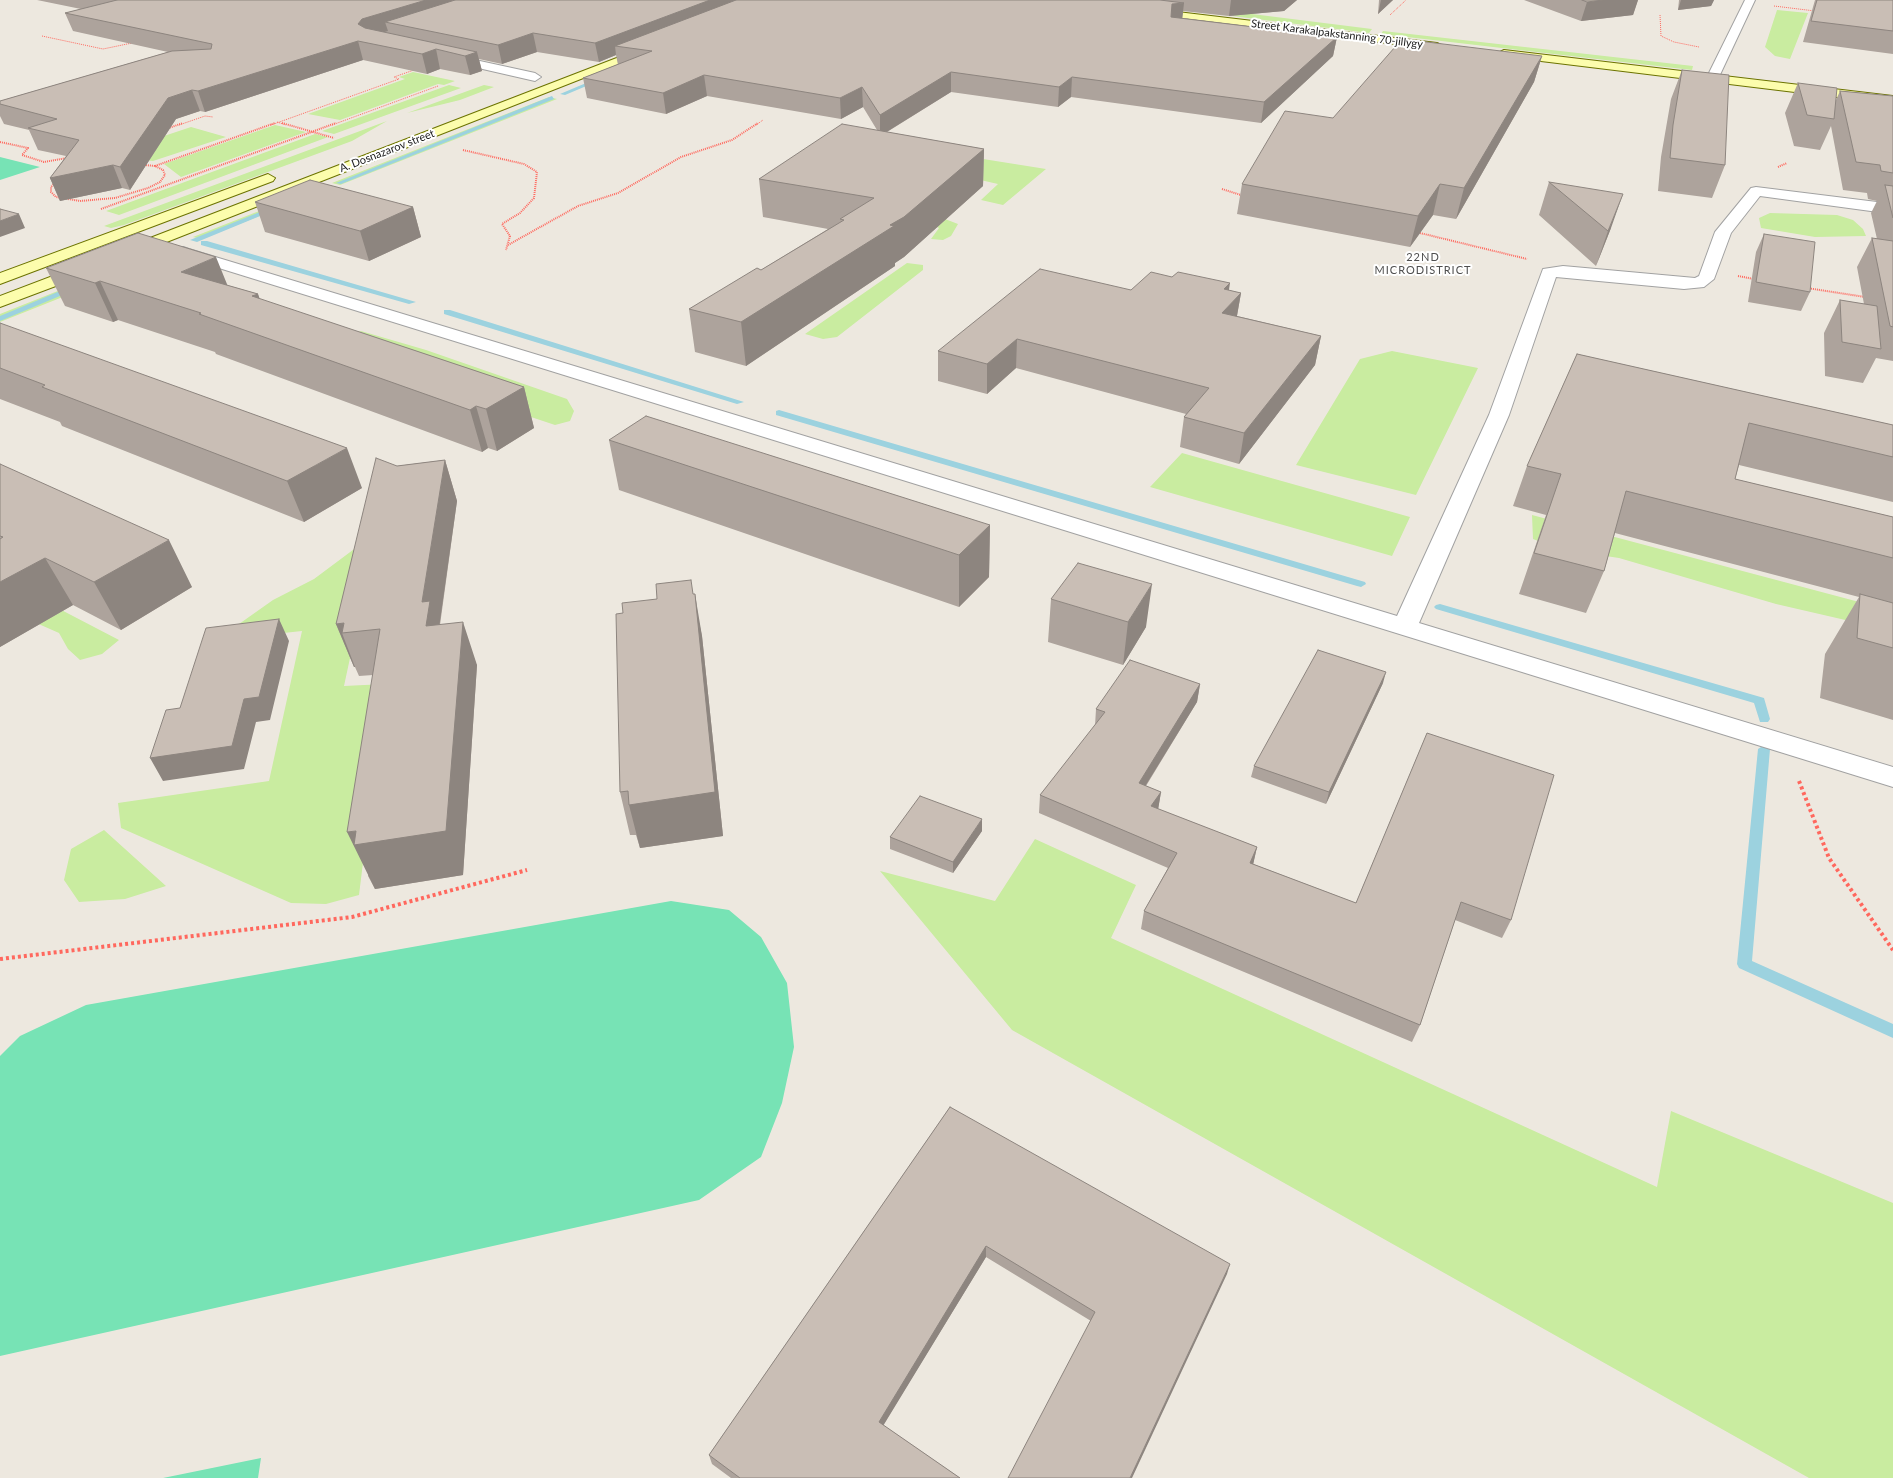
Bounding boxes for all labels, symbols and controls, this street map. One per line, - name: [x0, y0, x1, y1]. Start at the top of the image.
- street label: Street Karakalpakstanning 70-jillygy: [1250, 17, 1424, 51]
- street label: A. Dosnazarov street: [338, 127, 436, 175]
- district label: 22ND MICRODISTRICT: [1373, 250, 1473, 276]

